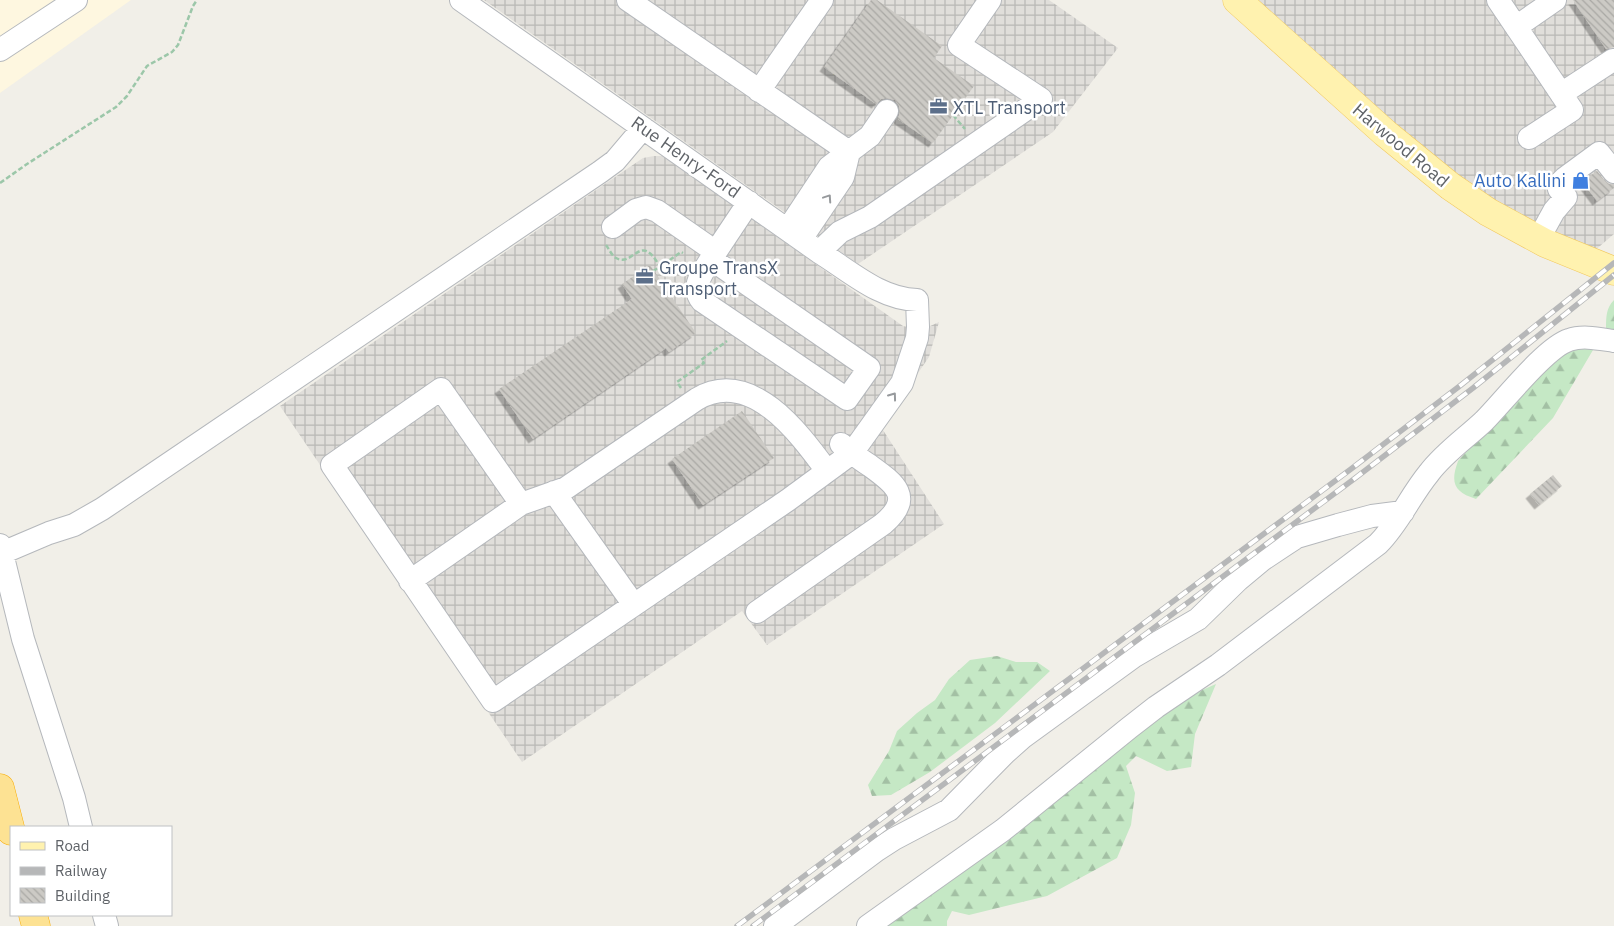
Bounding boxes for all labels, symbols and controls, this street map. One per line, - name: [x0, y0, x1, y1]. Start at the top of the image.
- place label: XTL Transport: [953, 96, 1066, 119]
- office icon: XTL Transport: [929, 97, 949, 117]
- street label: Harwood Road: [1348, 98, 1454, 192]
- street label: Rue Henry-Ford: [627, 111, 745, 203]
- place label: Auto Kallini: [1474, 169, 1566, 192]
- shop icon: Auto Kallini: [1570, 170, 1590, 190]
- one-way arrow: [822, 194, 831, 204]
- place label: Groupe TransX Transport: [659, 256, 778, 300]
- office icon: Groupe TransX Transport: [635, 267, 655, 287]
- one-way arrow: [887, 392, 896, 402]
- legend: [10, 826, 172, 916]
- text: Road: [55, 836, 90, 855]
- text: Railway: [55, 861, 108, 880]
- text: Building: [55, 886, 110, 905]

